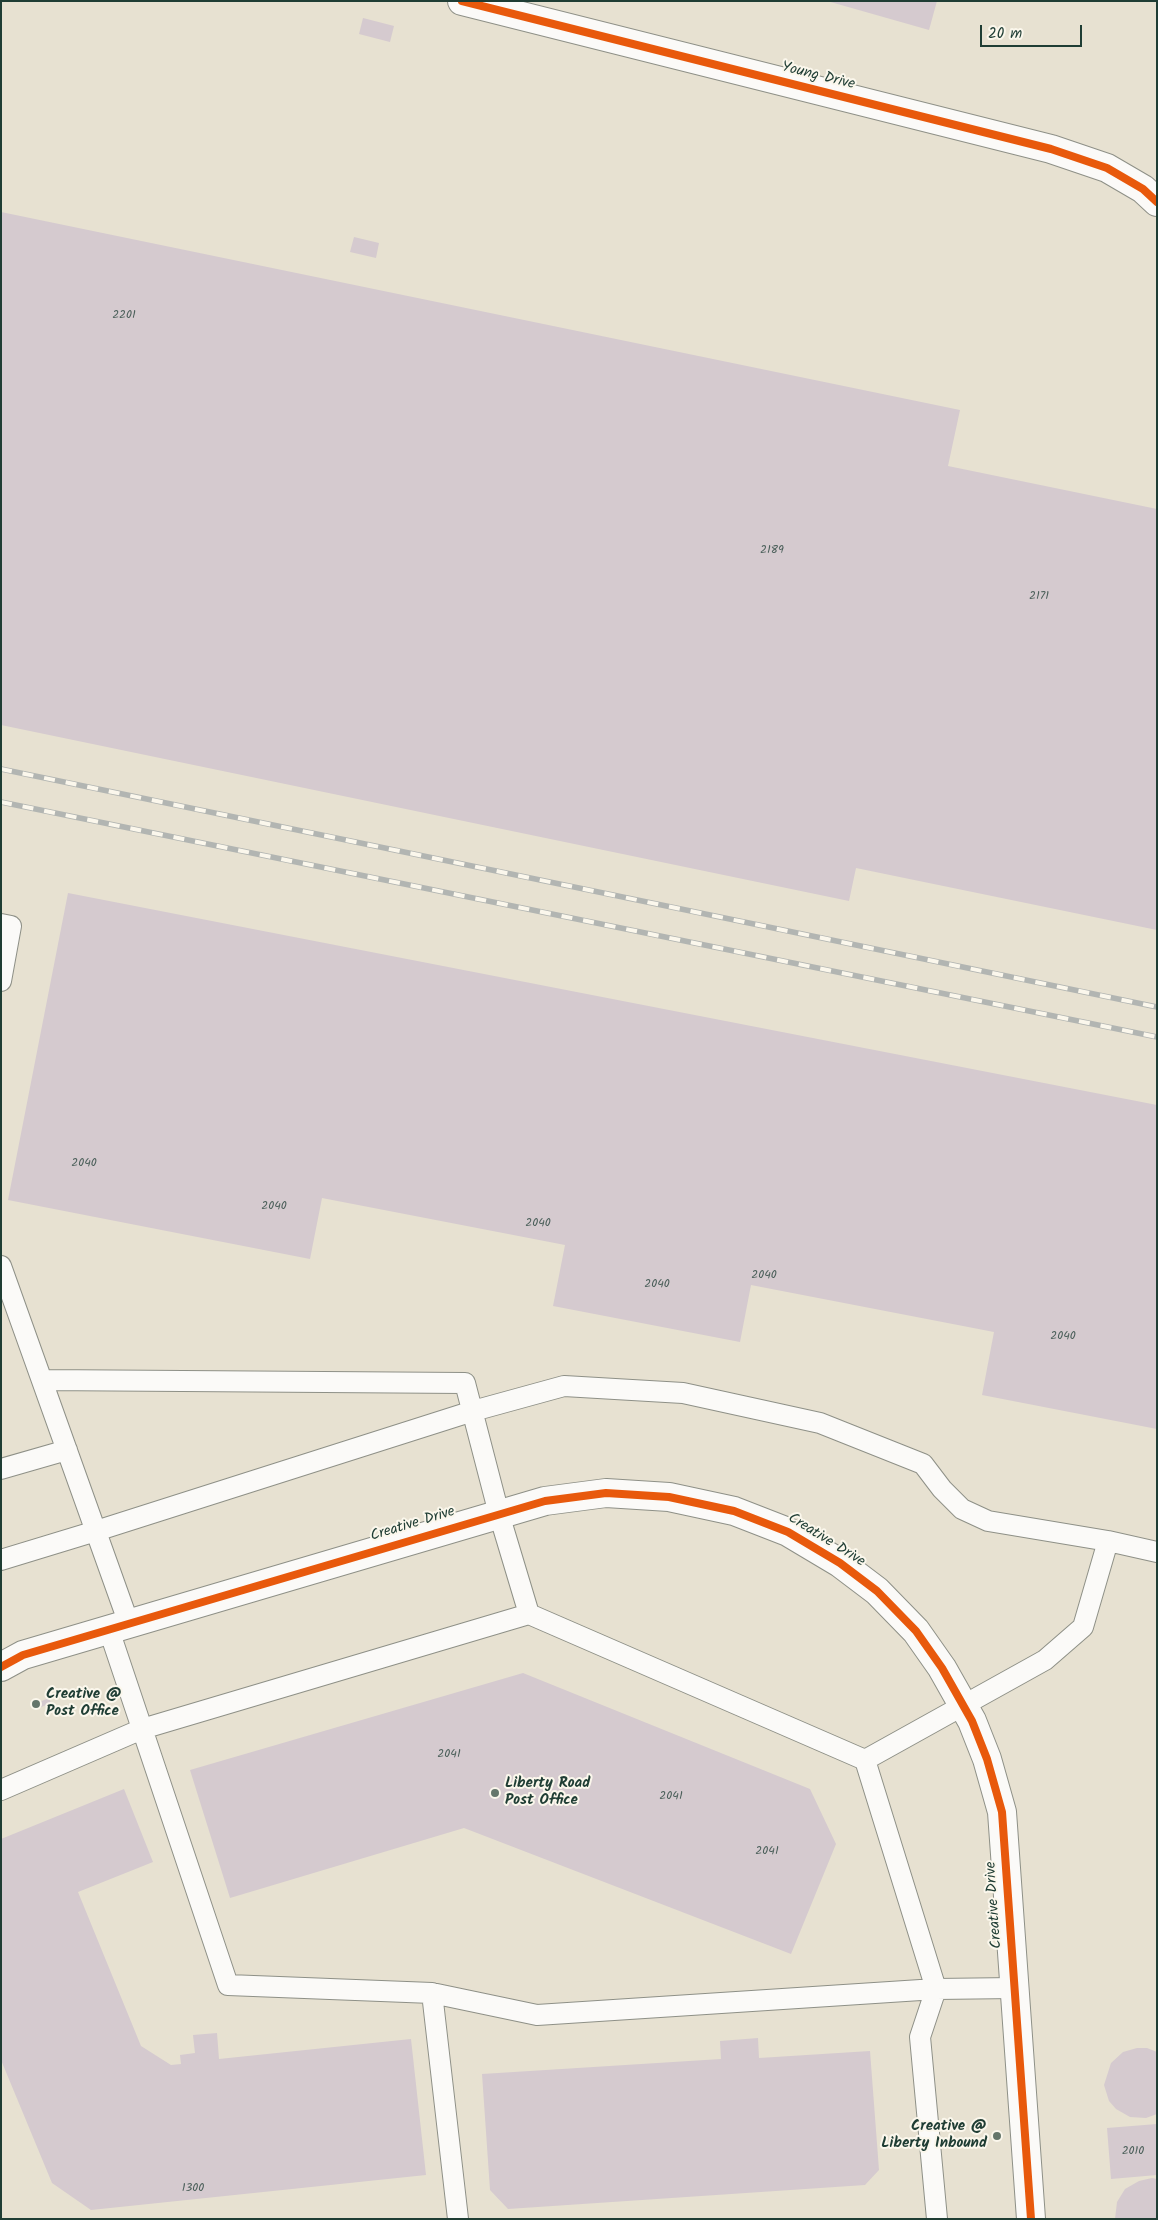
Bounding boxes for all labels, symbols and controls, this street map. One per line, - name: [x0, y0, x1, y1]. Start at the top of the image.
- scale bar: [983, 15, 1086, 47]
- text: 20 m: [988, 22, 1022, 46]
- street label: Young Drive: [779, 59, 857, 95]
- house number: 2201: [112, 309, 136, 323]
- house number: 2189: [760, 544, 784, 558]
- house number: 2171: [1029, 590, 1049, 604]
- house number: 2040: [71, 1157, 97, 1171]
- house number: 2040: [261, 1200, 287, 1214]
- house number: 2040: [525, 1217, 551, 1231]
- house number: 2040: [751, 1269, 777, 1283]
- house number: 2040: [644, 1278, 670, 1292]
- house number: 2040: [1050, 1330, 1076, 1344]
- street label: Creative Drive: [369, 1504, 457, 1546]
- street label: Creative Drive: [784, 1510, 868, 1572]
- place label: Creative @ Post Office: [46, 1686, 122, 1721]
- marker: Creative @ Post Office: [30, 1698, 42, 1710]
- house number: 2041: [437, 1748, 461, 1762]
- place label: Liberty Road Post Office: [505, 1775, 590, 1810]
- marker: Liberty Road Post Office: [489, 1787, 501, 1799]
- house number: 2041: [659, 1790, 683, 1804]
- house number: 2041: [755, 1845, 779, 1859]
- street label: Creative Drive: [983, 1861, 1007, 1949]
- place label: Creative @ Liberty Inbound: [881, 2118, 987, 2153]
- marker: Creative @ Liberty Inbound: [991, 2130, 1003, 2142]
- house number: 2010: [1122, 2145, 1144, 2159]
- house number: 1300: [182, 2182, 204, 2196]

